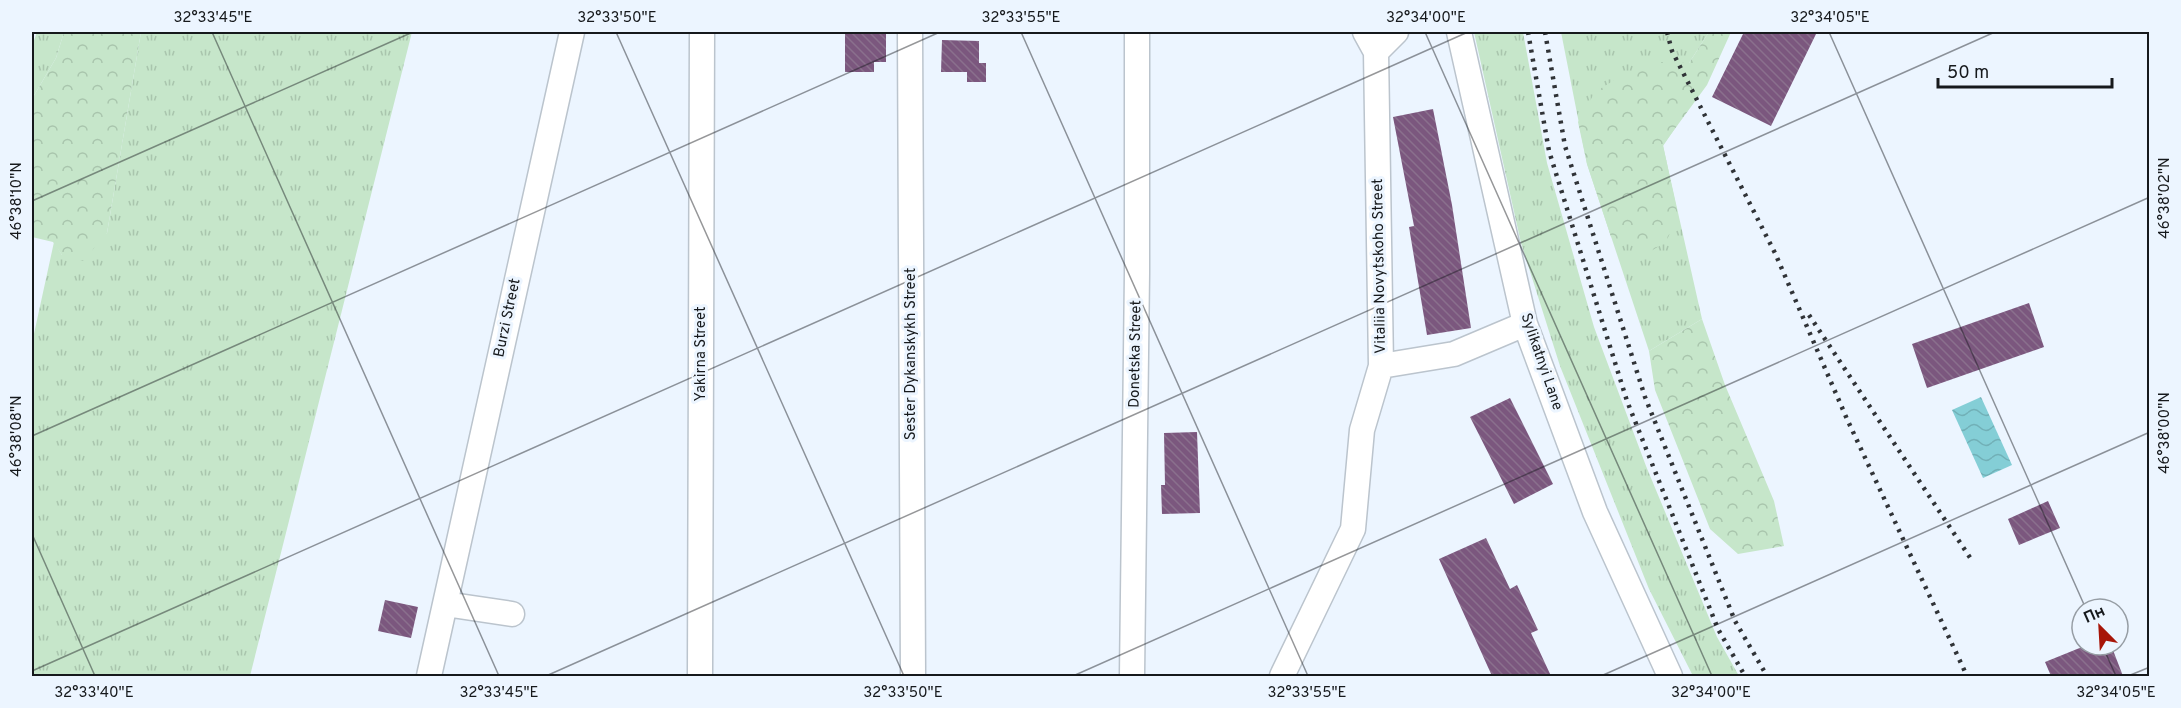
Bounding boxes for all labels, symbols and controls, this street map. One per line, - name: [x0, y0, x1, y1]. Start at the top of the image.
- text: 32°33'45"E: [174, 9, 252, 28]
- text: 32°33'50"E: [577, 9, 657, 28]
- text: 32°33'55"E: [982, 9, 1060, 28]
- text: 32°34'00"E: [1386, 9, 1466, 28]
- text: 32°34'05"E: [1790, 9, 1870, 28]
- scale bar: [1938, 51, 2112, 89]
- text: 50 m: [1947, 62, 1989, 85]
- text: 46°38'02"N: [2156, 157, 2175, 239]
- text: 46°38'10"N: [8, 162, 27, 240]
- street label: Vitaliia Novytskoho Street: [1369, 178, 1391, 354]
- street label: Sester Dykanskykh Street: [902, 268, 921, 440]
- street label: Burzi Street: [490, 277, 526, 359]
- street label: Donetska Street: [1126, 300, 1146, 408]
- street label: Yakirna Street: [692, 306, 711, 402]
- street label: Sylikatnyi Lane: [1515, 311, 1567, 413]
- text: 46°38'00"N: [2156, 392, 2175, 474]
- text: 46°38'08"N: [8, 395, 27, 477]
- north arrow: [2070, 597, 2130, 657]
- text: Пн: [2081, 602, 2109, 629]
- text: 32°33'40"E: [54, 684, 134, 703]
- text: 32°33'45"E: [460, 684, 538, 703]
- text: 32°33'50"E: [863, 684, 943, 703]
- text: 32°33'55"E: [1268, 684, 1346, 703]
- text: 32°34'00"E: [1671, 684, 1751, 703]
- text: 32°34'05"E: [2076, 684, 2156, 703]

